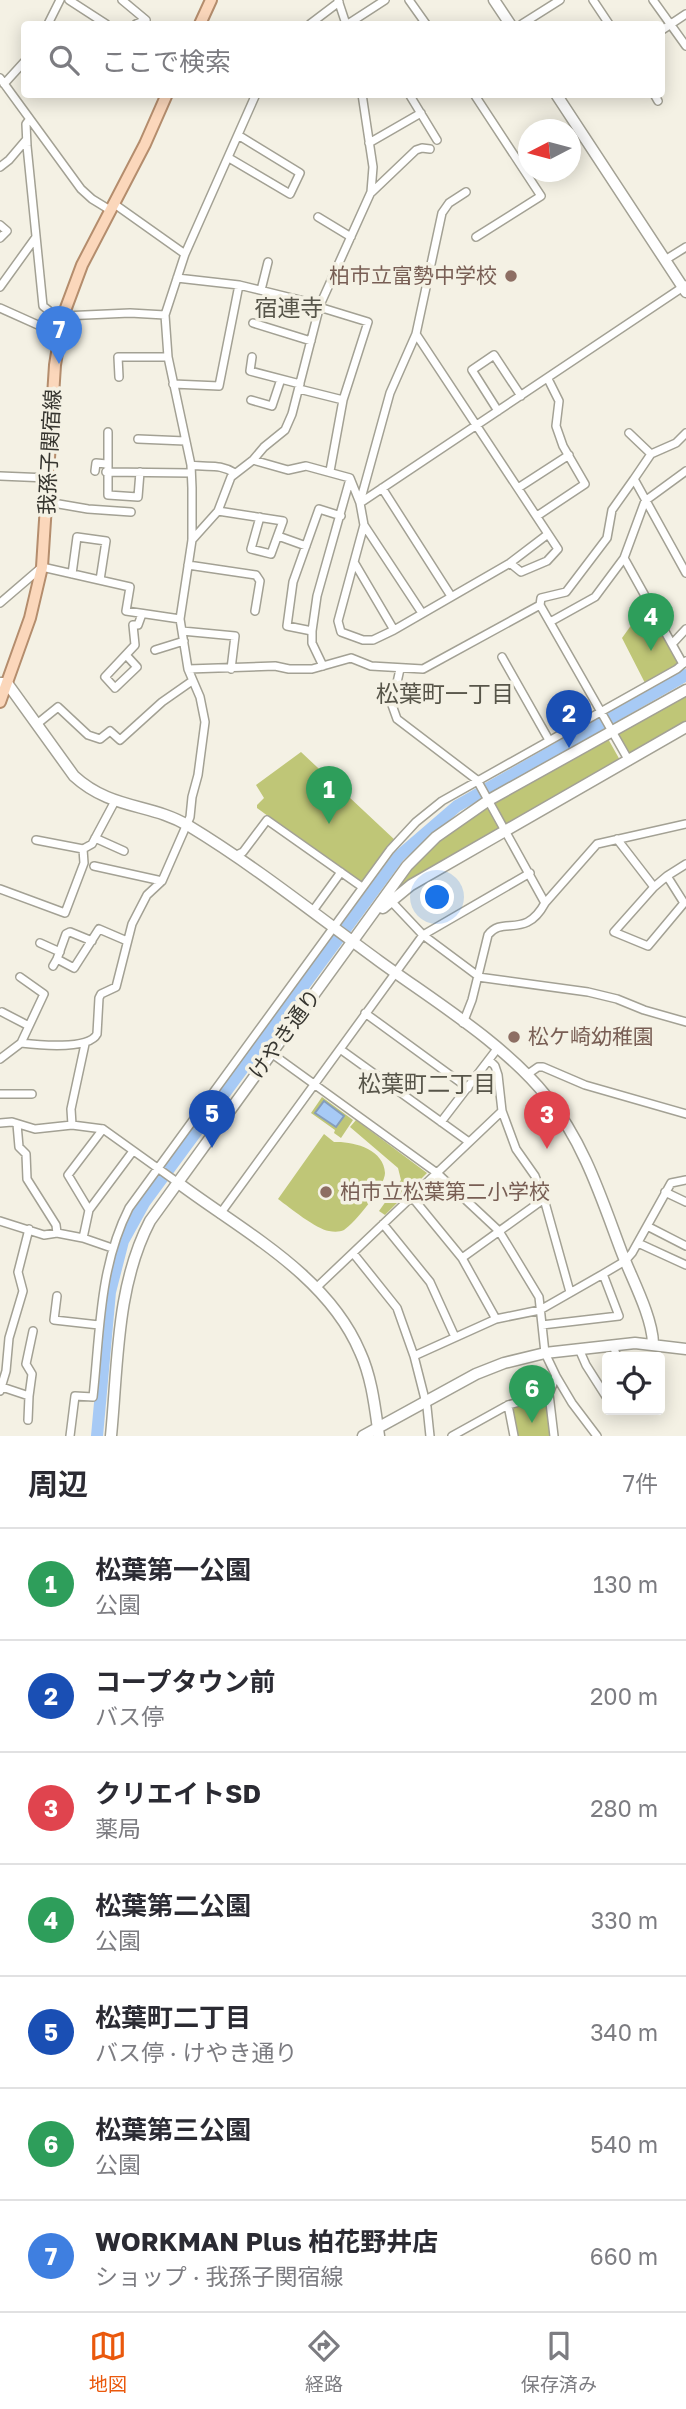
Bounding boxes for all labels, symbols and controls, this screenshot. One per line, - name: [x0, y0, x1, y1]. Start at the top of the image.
- search box: [21, 21, 665, 98]
- icon: search: [45, 41, 83, 79]
- text: ここで検索: [101, 46, 231, 77]
- north arrow: [518, 119, 581, 182]
- place label: 柏市立富勢中学校: [329, 262, 497, 288]
- marker: 柏市立富勢中学校: [503, 268, 519, 284]
- district label: 宿連寺: [255, 293, 324, 321]
- pin: 7: [36, 306, 82, 364]
- street label: 我孫子関宿線: [33, 388, 65, 516]
- pin: 4: [628, 593, 674, 651]
- district label: 松葉町一丁目: [376, 679, 514, 707]
- pin: 2: [546, 690, 592, 748]
- pin: 1: [306, 766, 352, 824]
- your location: [420, 880, 454, 914]
- street label: けやき通り: [243, 983, 326, 1084]
- place label: 松ケ崎幼稚園: [528, 1023, 654, 1049]
- marker: 松ケ崎幼稚園: [506, 1029, 522, 1045]
- district label: 松葉町二丁目: [358, 1069, 496, 1097]
- pin: 5: [189, 1090, 235, 1148]
- pin: 3: [524, 1091, 570, 1149]
- place label: 柏市立松葉第二小学校: [340, 1178, 550, 1204]
- marker: 柏市立松葉第二小学校: [318, 1184, 334, 1200]
- map controls: [602, 1352, 665, 1415]
- button: locate: [602, 1352, 665, 1415]
- pin: 6: [509, 1365, 555, 1423]
- text: 周辺: [28, 1466, 88, 1502]
- text: 7件: [623, 1469, 658, 1497]
- text: 松葉第一公園: [95, 1554, 251, 1585]
- text: 1: [45, 1570, 57, 1598]
- text: 130 m: [593, 1570, 658, 1598]
- text: 公園: [95, 1590, 141, 1618]
- text: コープタウン前: [95, 1666, 275, 1697]
- text: 2: [44, 1682, 58, 1710]
- text: 200 m: [590, 1682, 658, 1710]
- text: バス停: [95, 1702, 164, 1730]
- text: クリエイトSD: [95, 1778, 261, 1809]
- text: 3: [44, 1794, 58, 1822]
- text: 280 m: [590, 1794, 658, 1822]
- text: 薬局: [95, 1814, 141, 1842]
- text: 松葉第二公園: [95, 1890, 251, 1921]
- text: 4: [44, 1906, 58, 1934]
- text: 330 m: [591, 1906, 658, 1934]
- text: 公園: [95, 1926, 141, 1954]
- text: 松葉町二丁目: [95, 2002, 251, 2033]
- text: 5: [44, 2018, 58, 2046]
- text: 340 m: [590, 2018, 658, 2046]
- text: バス停 · けやき通り: [95, 2038, 297, 2066]
- text: 松葉第三公園: [95, 2114, 251, 2145]
- text: 6: [44, 2130, 58, 2158]
- text: 540 m: [590, 2130, 658, 2158]
- text: 公園: [95, 2150, 141, 2178]
- text: WORKMAN Plus 柏花野井店: [95, 2226, 438, 2257]
- text: 7: [45, 2242, 57, 2270]
- text: 660 m: [590, 2242, 658, 2270]
- text: ショップ · 我孫子関宿線: [95, 2262, 343, 2290]
- tab: 地図: [89, 2327, 127, 2396]
- tab: 経路: [305, 2327, 343, 2396]
- tab: 保存済み: [521, 2327, 597, 2396]

